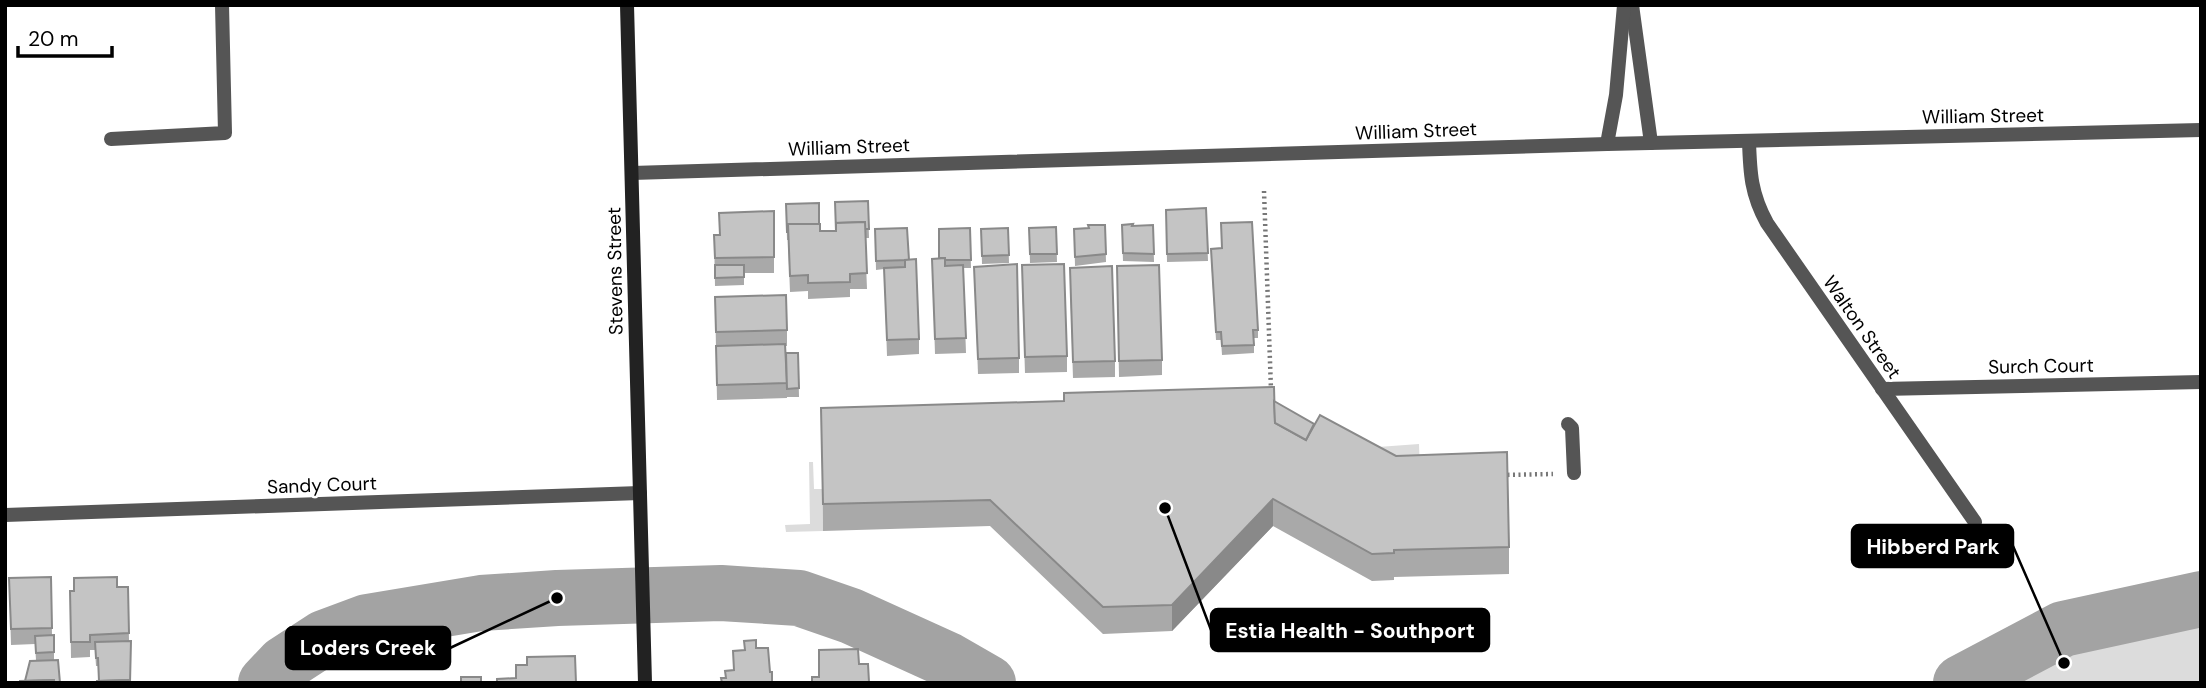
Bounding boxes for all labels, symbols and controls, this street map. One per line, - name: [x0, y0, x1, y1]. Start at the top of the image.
- scale bar: [18, 14, 112, 58]
- text: 20 m: [28, 25, 79, 53]
- street label: William Street: [1922, 102, 2044, 130]
- street label: William Street: [1355, 116, 1477, 146]
- street label: William Street: [788, 132, 910, 162]
- street label: Stevens Street: [601, 207, 629, 335]
- street label: Walton Street: [1817, 271, 1907, 383]
- street label: Surch Court: [1988, 353, 2094, 379]
- street label: Sandy Court: [267, 471, 377, 499]
- callout: Hibberd Park: [1852, 525, 2013, 567]
- text: Hibberd Park: [1866, 533, 2000, 561]
- callout: Estia Health - Southport: [1211, 609, 1489, 651]
- text: Estia Health - Southport: [1225, 617, 1475, 645]
- callout: Loders Creek: [286, 627, 450, 669]
- text: Loders Creek: [300, 634, 436, 662]

